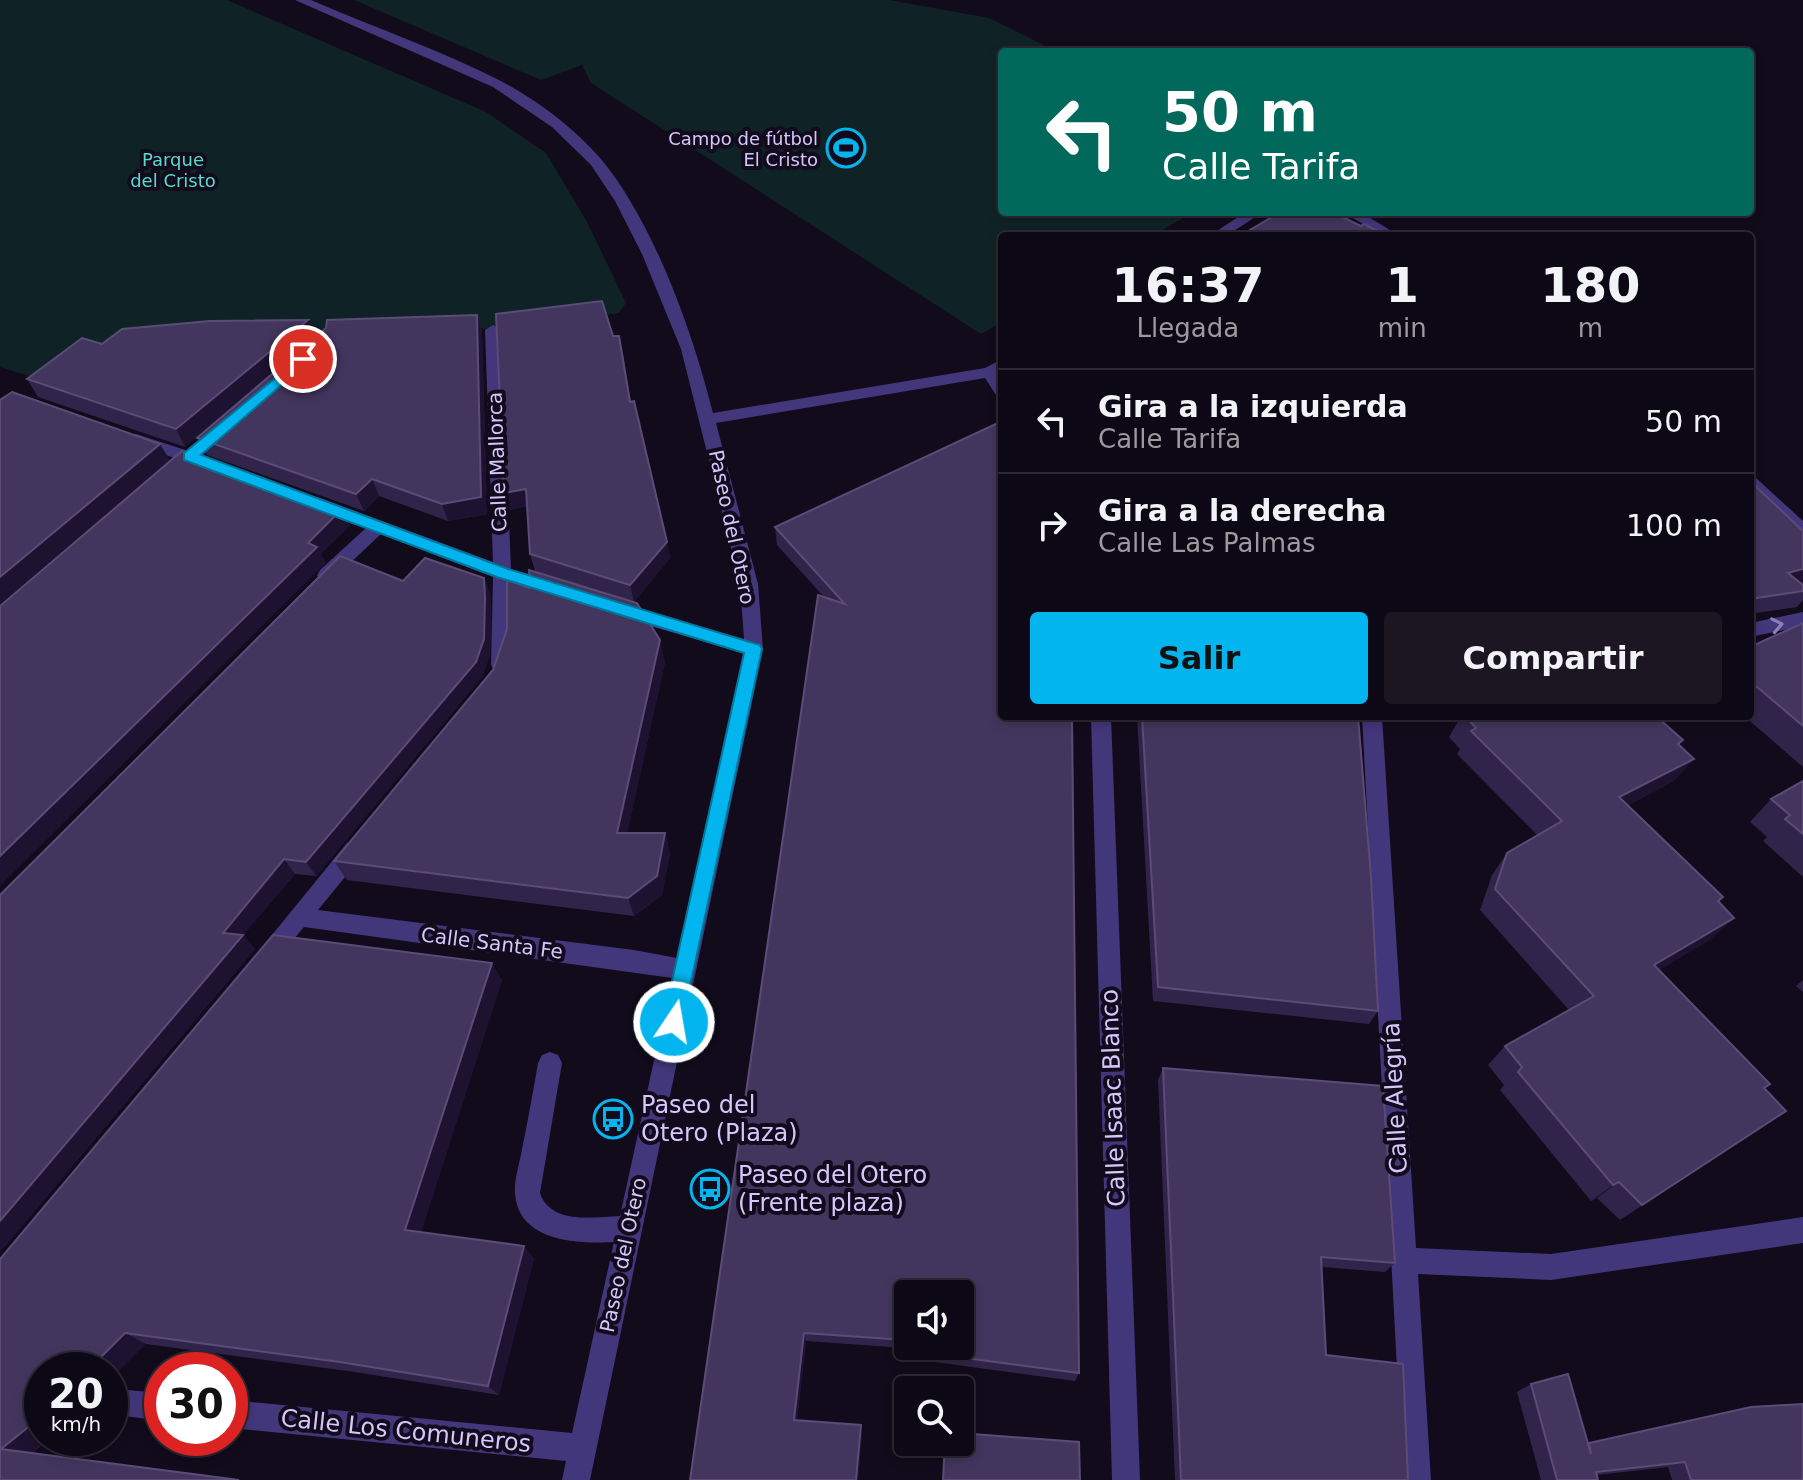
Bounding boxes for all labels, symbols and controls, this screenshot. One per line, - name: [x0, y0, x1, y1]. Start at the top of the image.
- text: 50 m: [1162, 79, 1318, 144]
- icon: left: [1030, 80, 1134, 184]
- sports icon: Campo de fútbol El Cristo: [825, 127, 867, 169]
- place label: Campo de fútbol El Cristo: [668, 128, 818, 170]
- text: Calle Tarifa: [1162, 146, 1360, 187]
- park label: Parque del Cristo: [130, 149, 216, 191]
- text: 16:37: [1111, 257, 1264, 313]
- text: 1: [1386, 257, 1419, 313]
- text: 180: [1540, 257, 1640, 313]
- text: Llegada: [1137, 313, 1239, 343]
- text: min: [1378, 313, 1427, 343]
- text: m: [1578, 313, 1603, 343]
- pin: [269, 325, 337, 393]
- icon: arrive: [281, 337, 325, 381]
- text: Gira a la izquierda: [1098, 389, 1408, 424]
- street label: Calle Mallorca: [483, 392, 511, 532]
- icon: left: [1030, 399, 1074, 443]
- text: 50 m: [1645, 404, 1722, 439]
- text: Calle Tarifa: [1098, 424, 1241, 454]
- street label: Paseo del Otero: [704, 447, 760, 607]
- text: Gira a la derecha: [1098, 493, 1386, 528]
- icon: right: [1030, 503, 1074, 547]
- text: 100 m: [1626, 508, 1722, 543]
- text: Calle Las Palmas: [1098, 528, 1316, 558]
- button: Salir: [1030, 612, 1368, 704]
- button: Compartir: [1384, 612, 1722, 704]
- one-way arrow: [1770, 617, 1783, 634]
- street label: Calle Santa Fe: [420, 922, 564, 964]
- position arrow: [632, 980, 716, 1064]
- street label: Calle Isaac Blanco: [1095, 989, 1131, 1207]
- street label: Calle Alegría: [1377, 1022, 1413, 1174]
- place label: Paseo del Otero (Plaza): [641, 1091, 798, 1147]
- bus stop icon: Paseo del Otero (Plaza): [592, 1098, 634, 1140]
- place label: Paseo del Otero (Frente plaza): [738, 1161, 927, 1217]
- bus stop icon: Paseo del Otero (Frente plaza): [689, 1168, 731, 1210]
- street label: Paseo del Otero: [595, 1175, 651, 1335]
- map controls: [894, 1280, 974, 1456]
- button: sound: [894, 1280, 974, 1360]
- speed limit sign: 30: [144, 1352, 248, 1456]
- text: 20: [48, 1371, 104, 1417]
- button: search: [894, 1376, 974, 1456]
- street label: Calle Los Comuneros: [279, 1404, 533, 1458]
- text: km/h: [51, 1412, 101, 1436]

